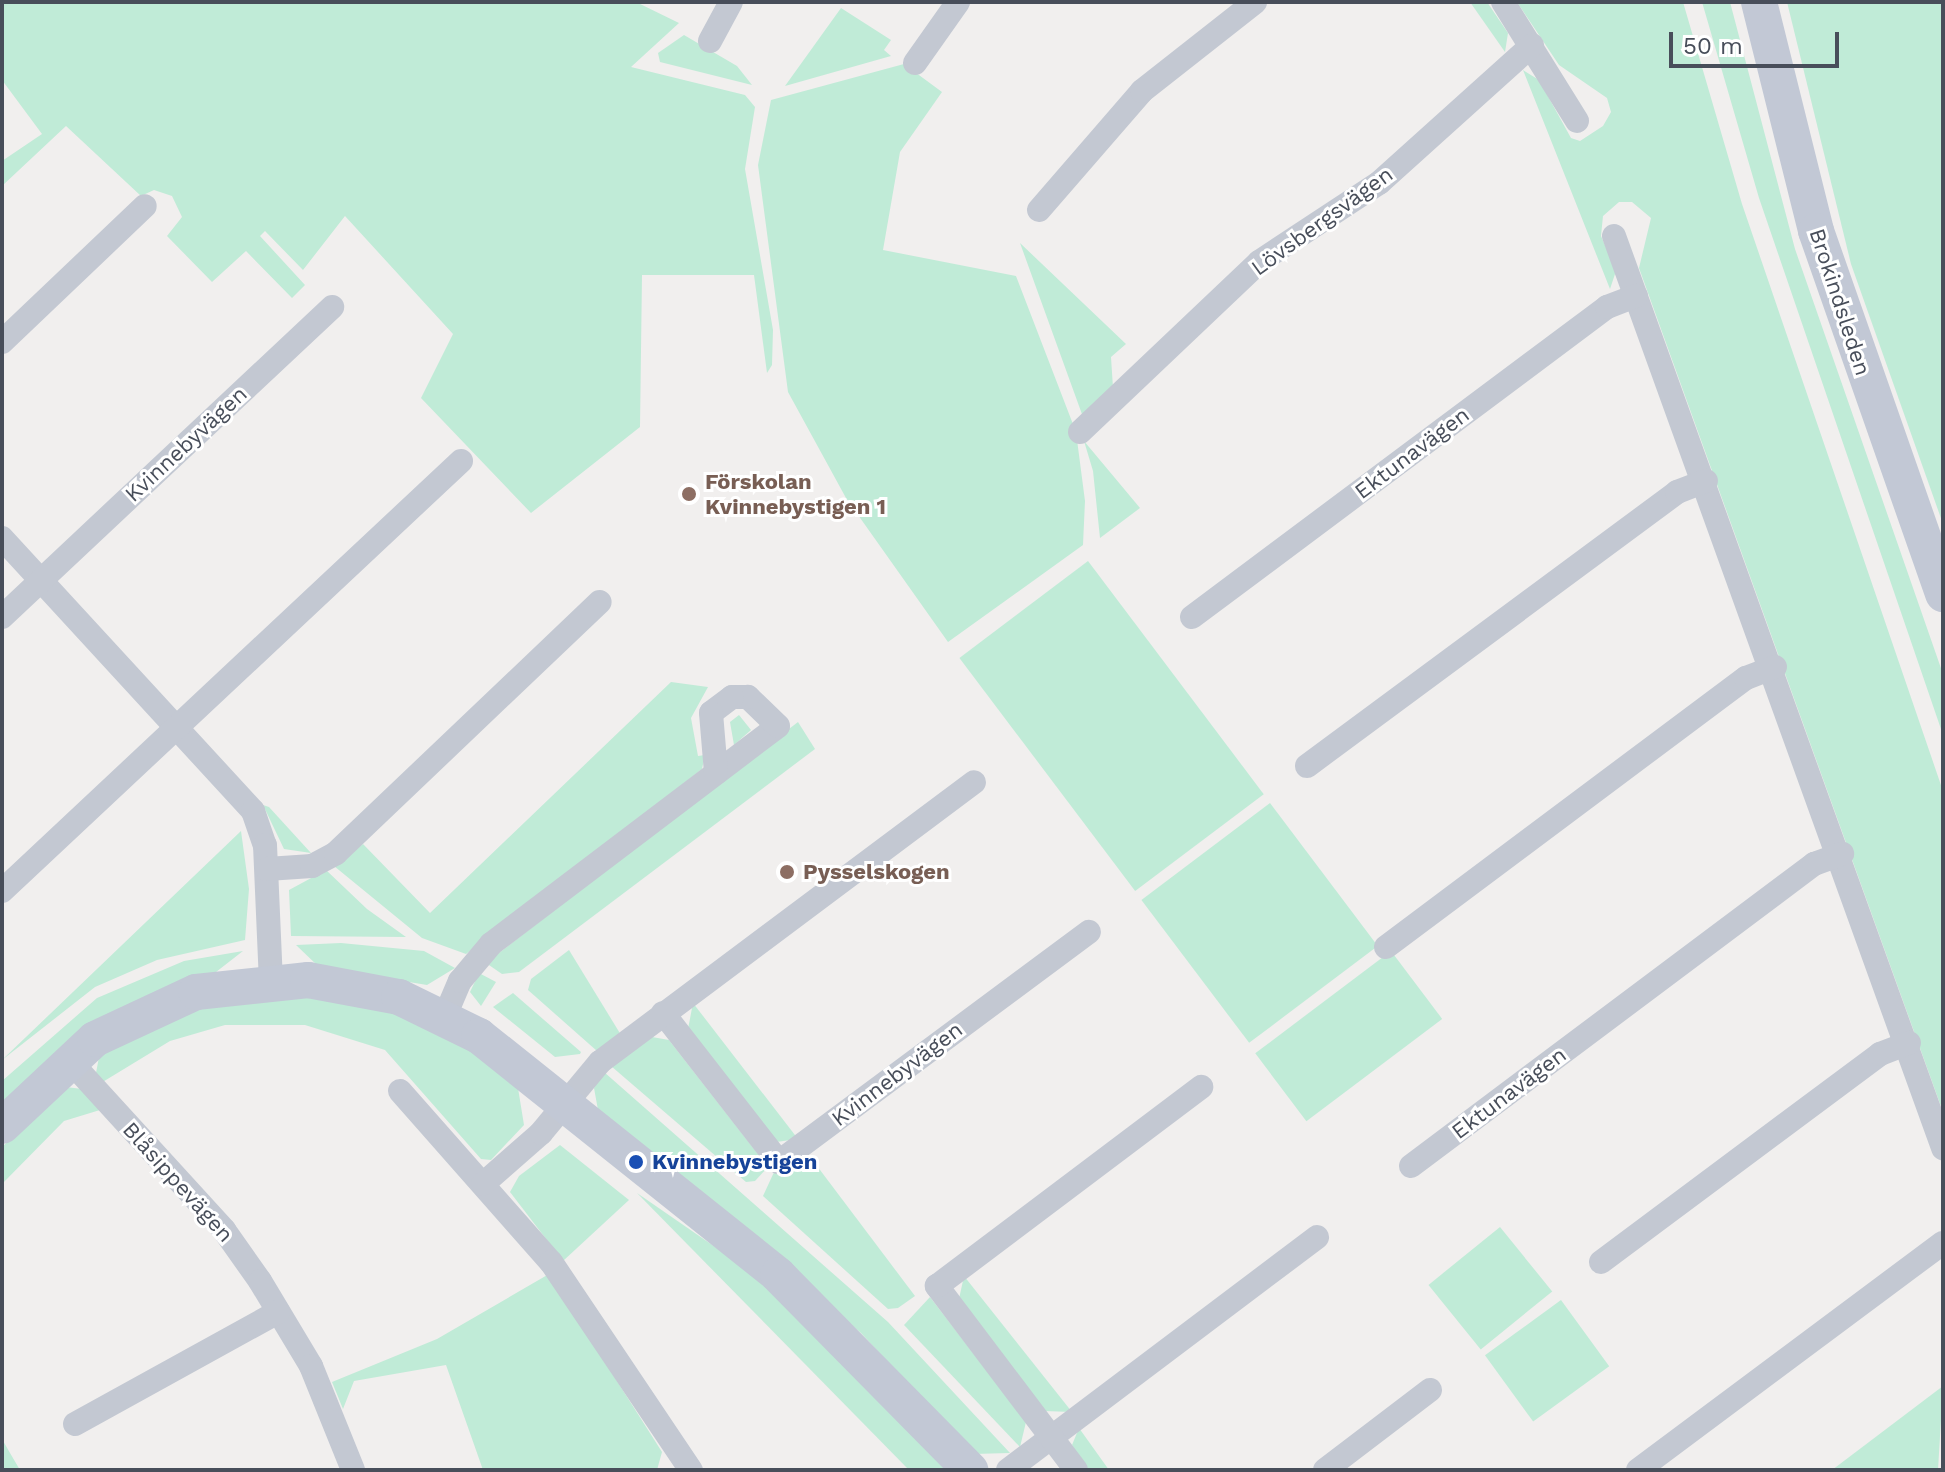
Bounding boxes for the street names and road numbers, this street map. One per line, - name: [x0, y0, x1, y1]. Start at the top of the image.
- street label: Lövsbergsvägen: [1246, 161, 1398, 281]
- street label: Brokindsleden: [1804, 225, 1876, 379]
- street label: Kvinnebyvägen: [120, 381, 252, 507]
- street label: Ektunavägen: [1350, 401, 1474, 505]
- street label: Kvinnebyvägen: [826, 1016, 968, 1132]
- street label: Ektunavägen: [1447, 1041, 1571, 1145]
- street label: Blåsippevägen: [117, 1116, 239, 1248]

